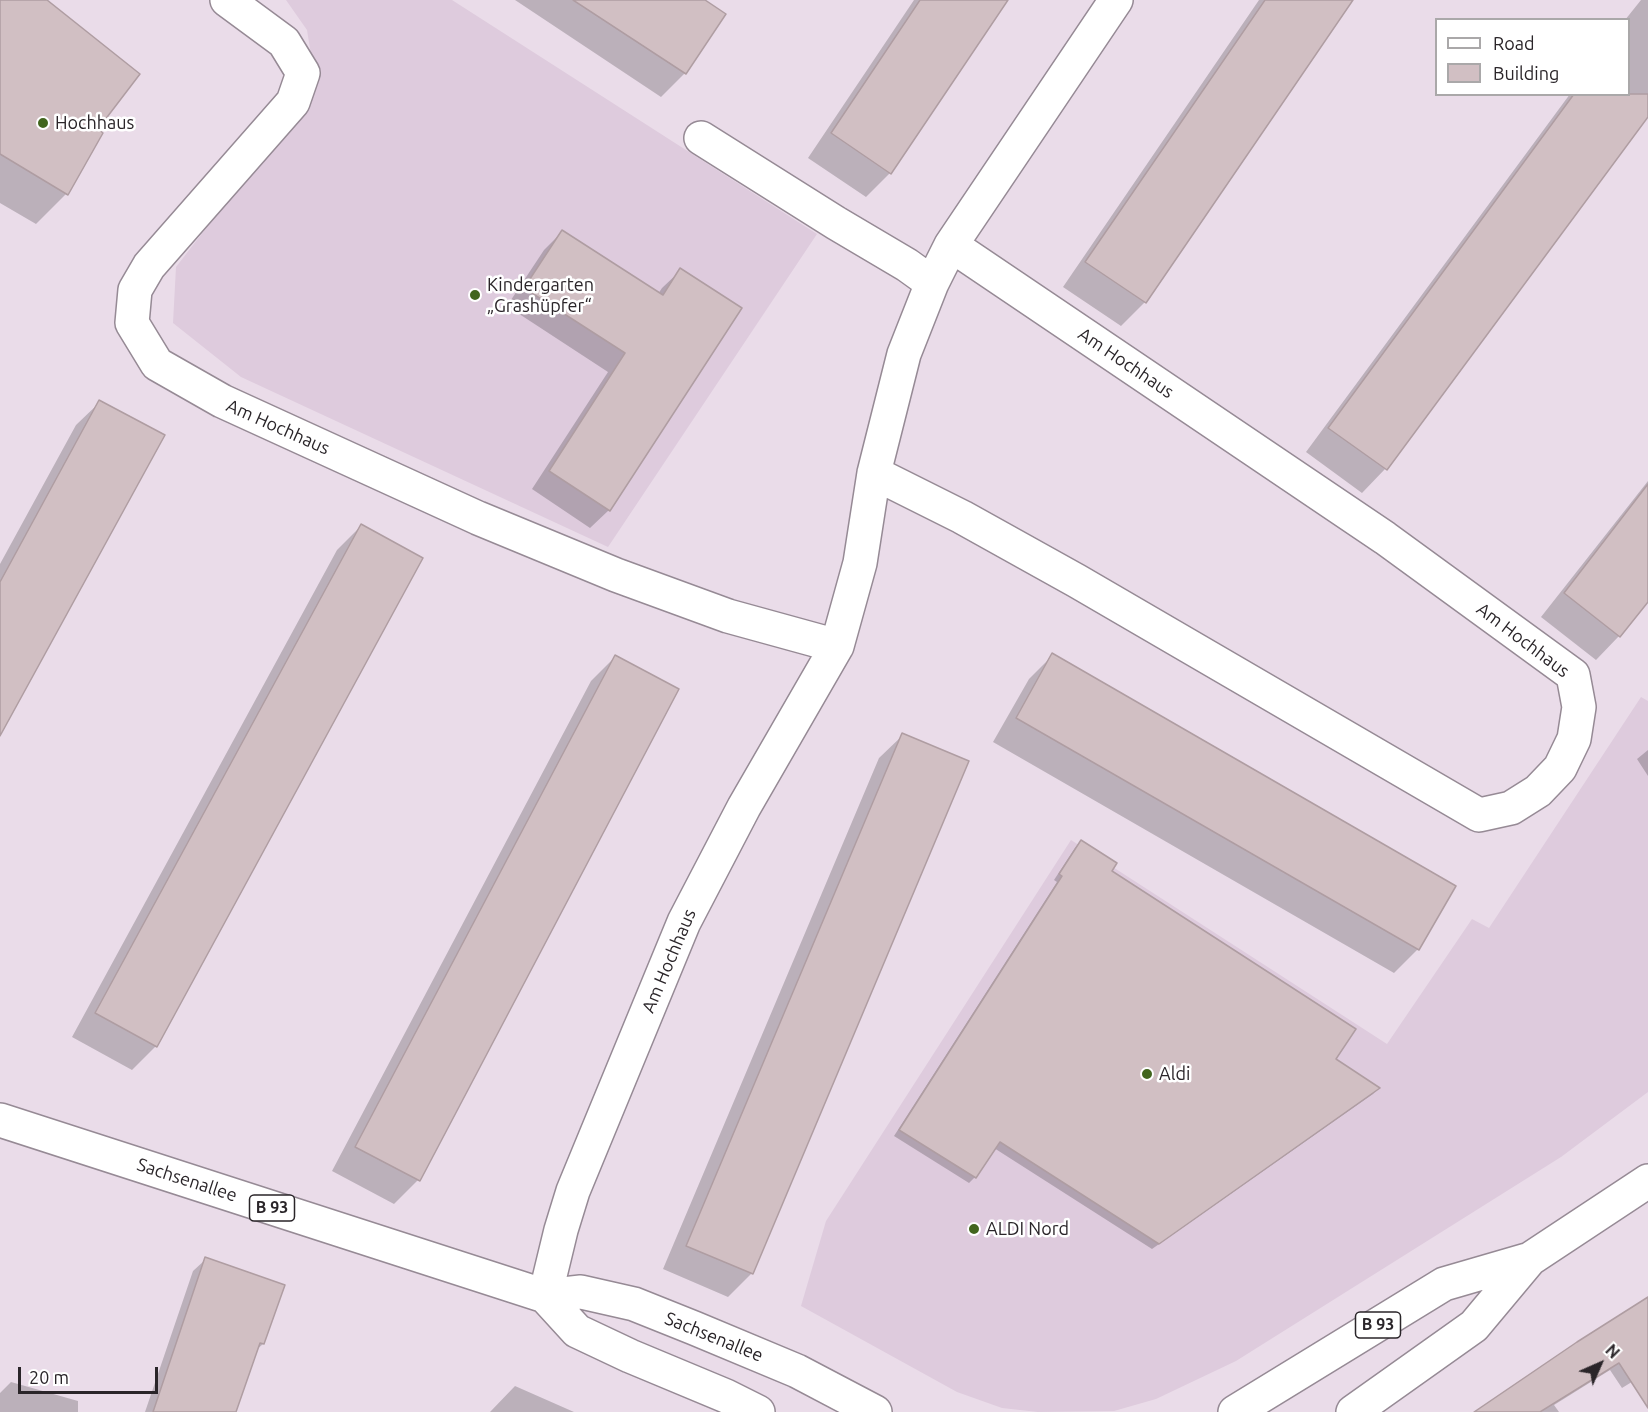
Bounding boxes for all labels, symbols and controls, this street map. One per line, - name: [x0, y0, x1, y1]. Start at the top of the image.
- legend: [1435, 18, 1630, 96]
- text: Road: [1493, 33, 1535, 53]
- text: Building: [1493, 63, 1559, 83]
- place label: Hochhaus: [55, 112, 134, 134]
- marker: Hochhaus: [36, 116, 50, 130]
- place label: Kindergarten „Grashüpfer“: [487, 274, 594, 316]
- marker: Kindergarten „Grashüpfer“: [468, 288, 482, 302]
- street label: Am Hochhaus: [1074, 323, 1178, 403]
- street label: Am Hochhaus: [223, 395, 333, 459]
- street label: Am Hochhaus: [1472, 598, 1574, 682]
- street label: Am Hochhaus: [637, 906, 701, 1016]
- place label: Aldi: [1159, 1063, 1190, 1085]
- marker: Aldi: [1140, 1067, 1154, 1081]
- street label: Sachsenallee: [134, 1154, 240, 1206]
- road number: B 93: [250, 1195, 294, 1221]
- place label: ALDI Nord: [986, 1218, 1069, 1240]
- marker: ALDI Nord: [967, 1222, 981, 1236]
- street label: Sachsenallee: [662, 1308, 766, 1366]
- road number: B 93: [1356, 1312, 1400, 1338]
- north arrow: [1570, 1334, 1630, 1394]
- text: N: [1602, 1341, 1623, 1362]
- scale bar: [21, 1355, 160, 1393]
- text: 20 m: [29, 1367, 69, 1387]

